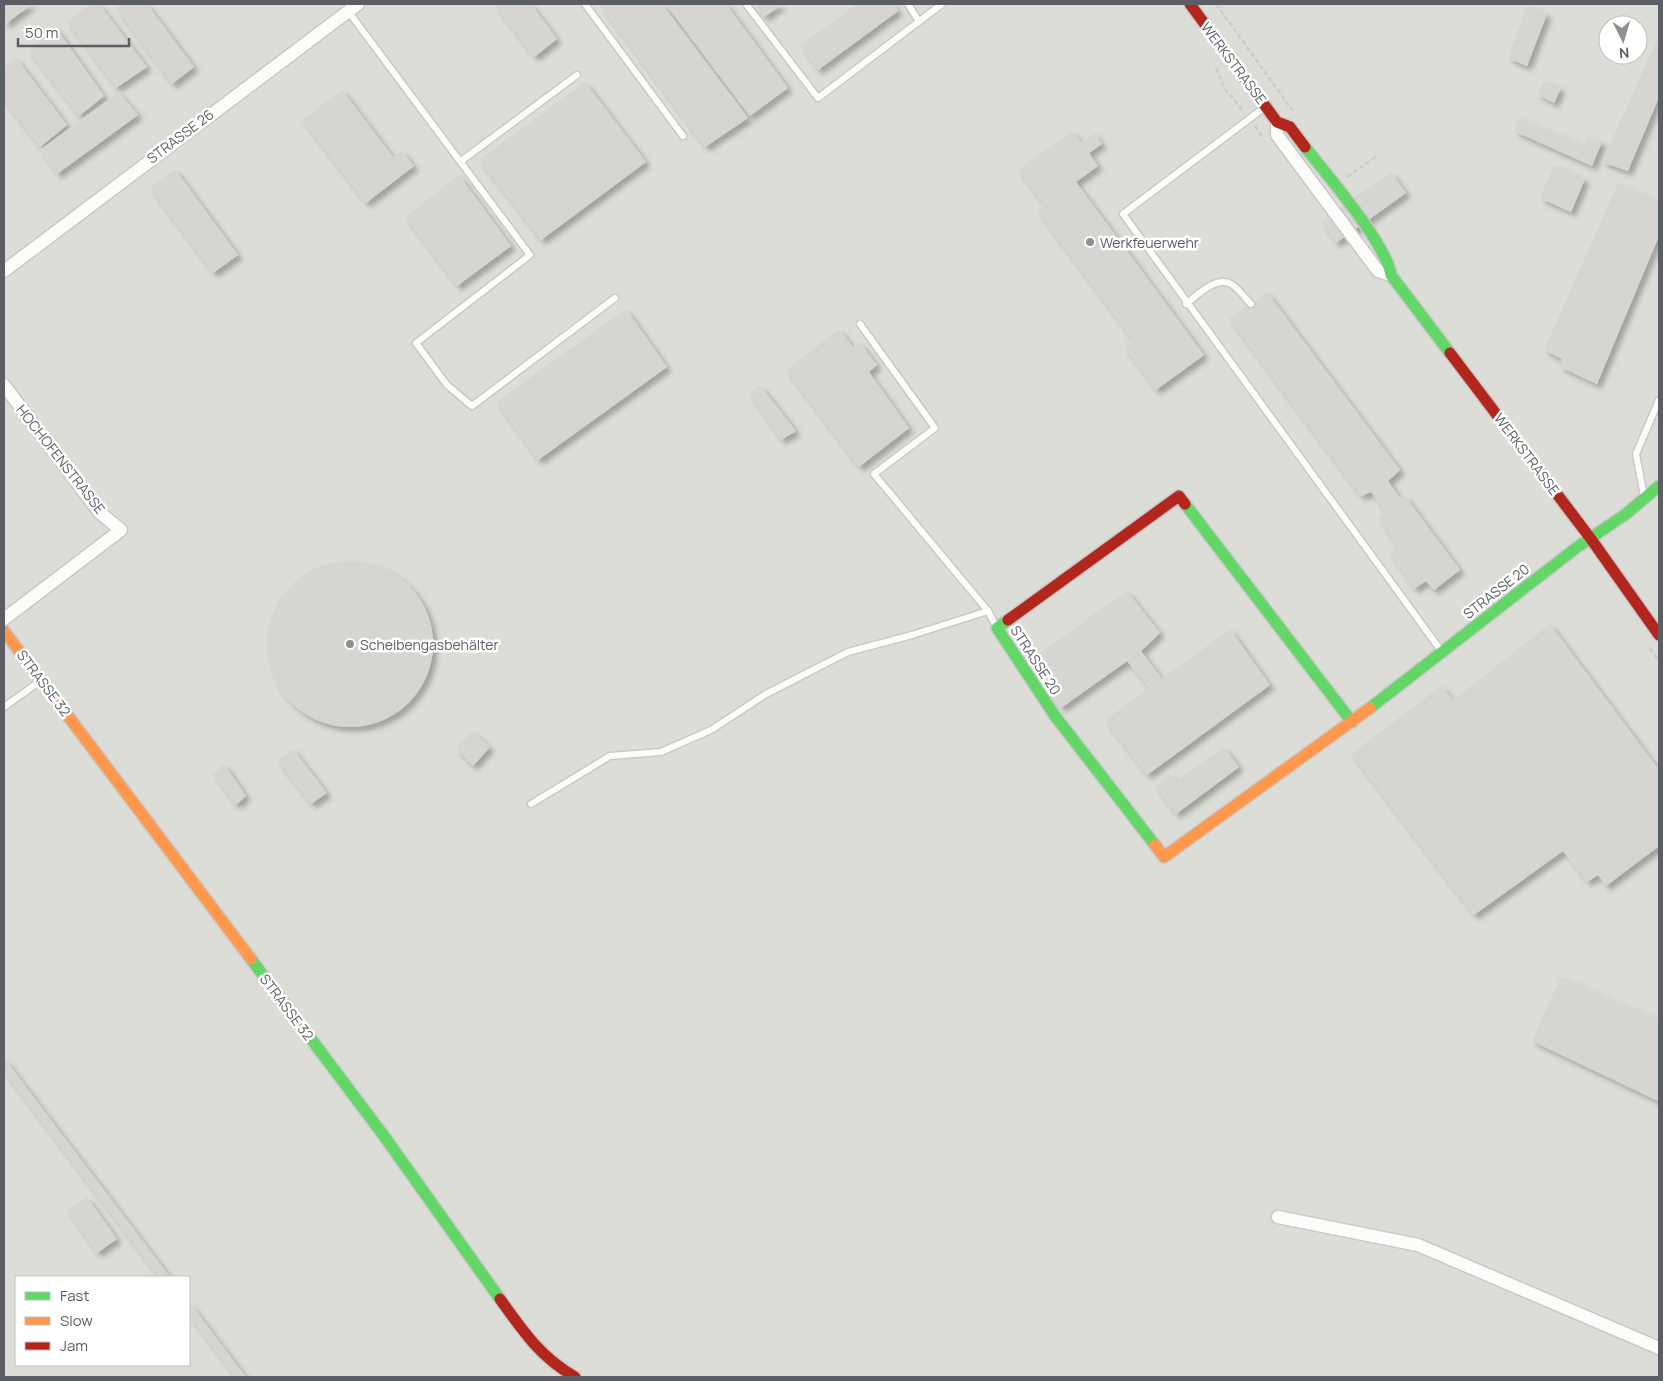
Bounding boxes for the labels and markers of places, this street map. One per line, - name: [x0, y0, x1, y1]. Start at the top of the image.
- place label: Werkfeuerwehr: [1100, 233, 1199, 252]
- marker: Werkfeuerwehr: [1084, 236, 1096, 248]
- place label: Scheibengasbehälter: [360, 635, 499, 654]
- marker: Scheibengasbehälter: [344, 638, 356, 650]

